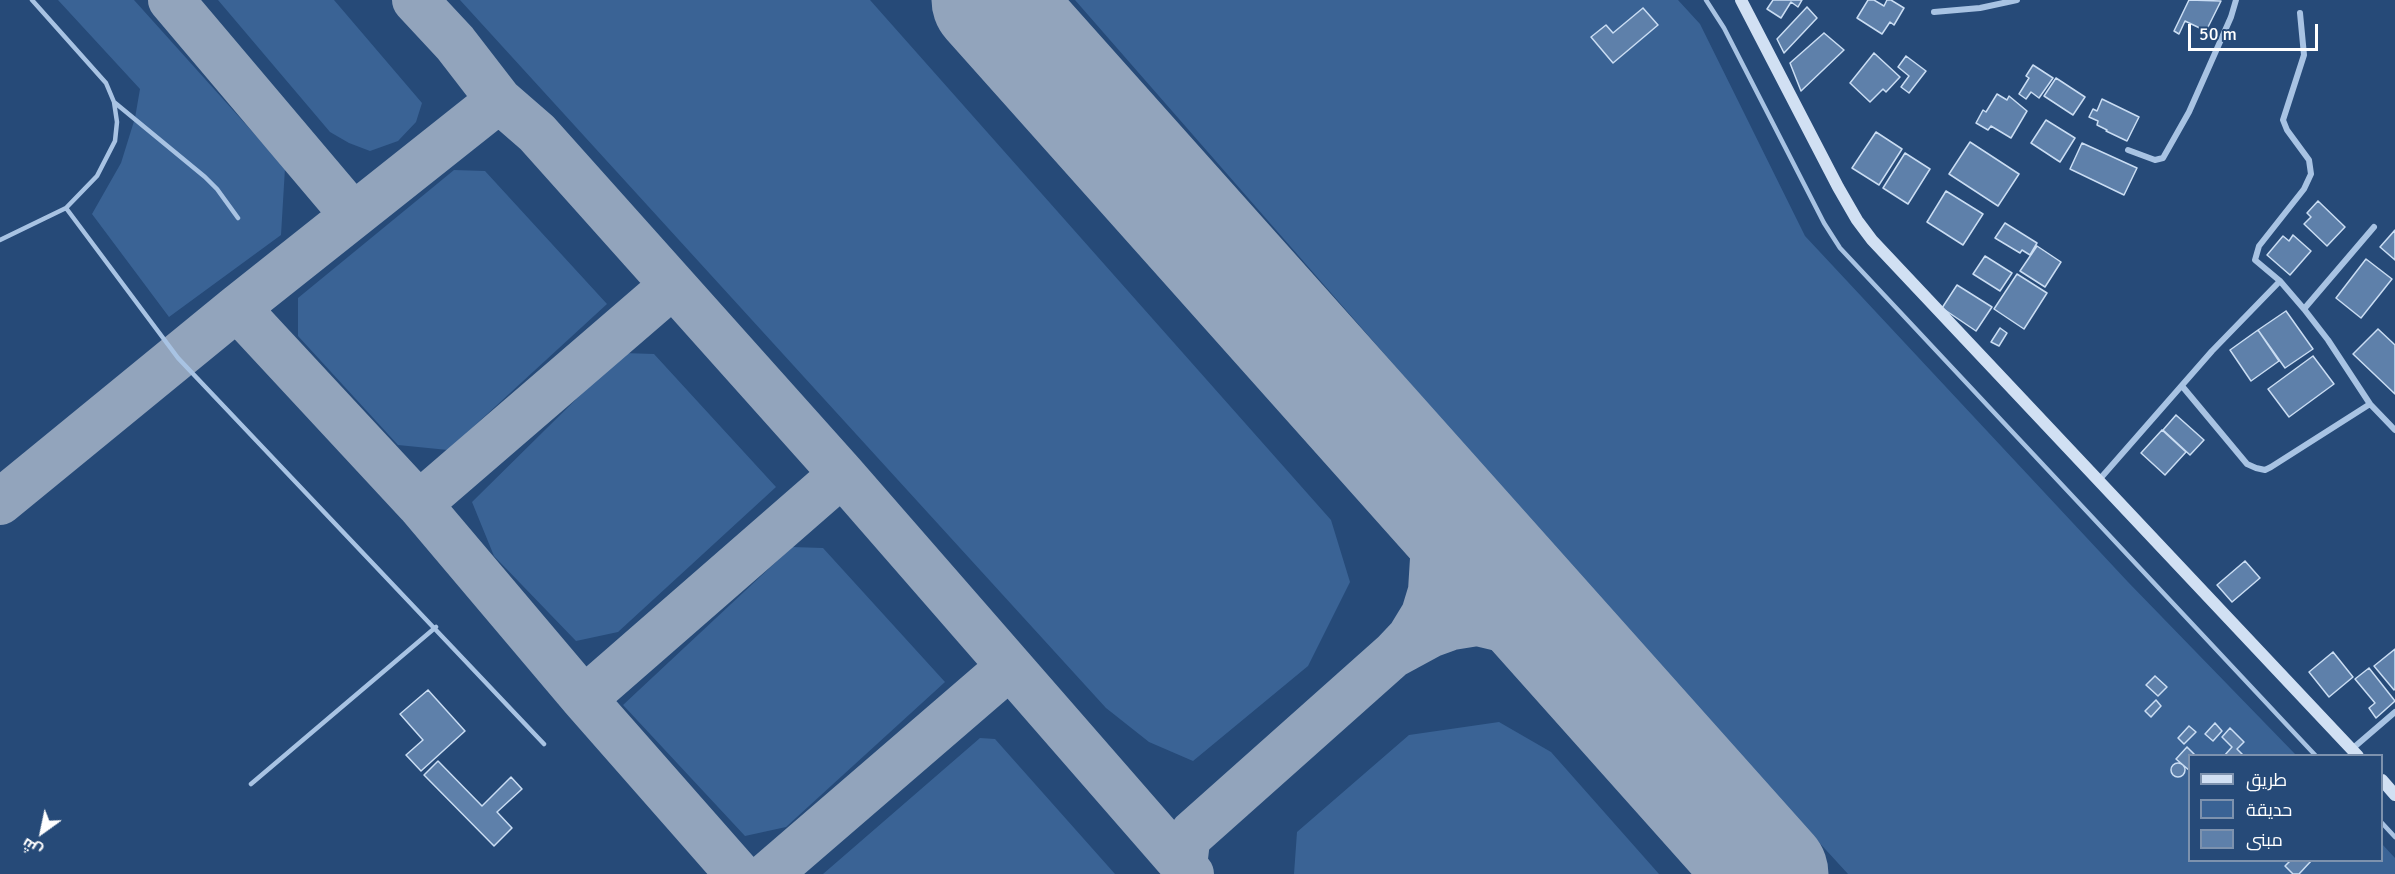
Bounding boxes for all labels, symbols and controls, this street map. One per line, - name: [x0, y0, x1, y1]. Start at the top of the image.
- scale bar: [2191, 12, 2322, 50]
- text: 50 m: [2199, 23, 2237, 45]
- legend: [2188, 754, 2383, 862]
- text: طريق: [2246, 769, 2287, 791]
- text: حديقة: [2246, 799, 2292, 821]
- north arrow: [12, 802, 72, 862]
- text: مبنى: [2246, 829, 2283, 851]
- text: ش: [18, 833, 46, 861]

